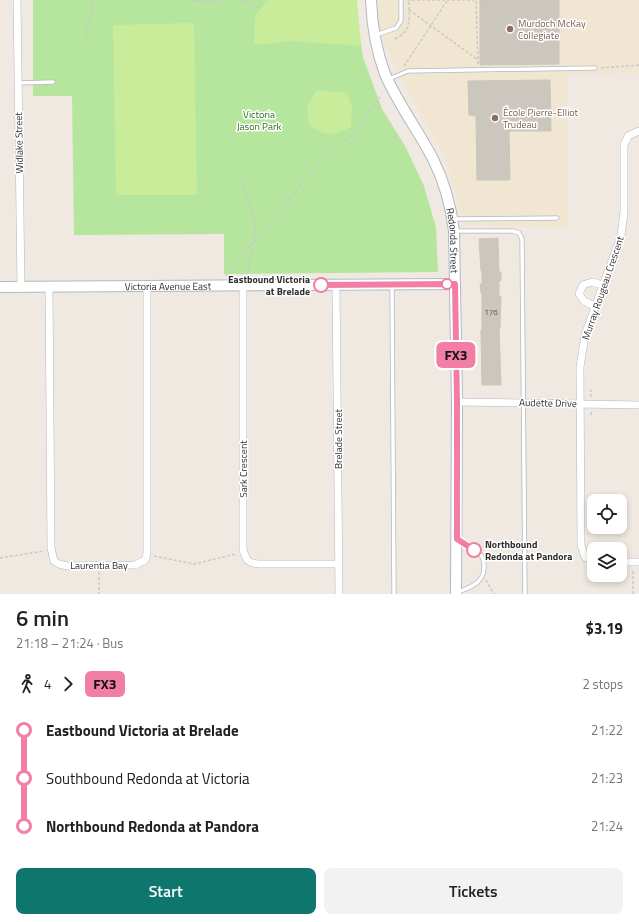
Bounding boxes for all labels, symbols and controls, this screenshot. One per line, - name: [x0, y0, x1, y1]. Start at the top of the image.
- place label: Murdoch McKay Collegiate: [518, 16, 586, 43]
- marker: Murdoch McKay Collegiate: [505, 24, 515, 34]
- place label: École Pierre-Elliot Trudeau: [503, 105, 579, 132]
- park label: Victoria Jason Park: [237, 107, 281, 134]
- street label: Widlake Street: [11, 112, 27, 174]
- marker: École Pierre-Elliot Trudeau: [490, 113, 500, 123]
- street label: Redonda Street: [443, 206, 462, 274]
- street label: Murray Rougeau Crescent: [578, 234, 628, 342]
- place label: Eastbound Victoria at Brelade: [228, 272, 310, 299]
- marker: Eastbound Victoria at Brelade: [313, 277, 329, 293]
- street label: Victoria Avenue East: [125, 278, 212, 294]
- unlabelled marker: [441, 278, 453, 290]
- house number: 176: [484, 306, 498, 318]
- line badge: FX3: [433, 342, 479, 368]
- text: FX3: [444, 344, 468, 365]
- street label: Audette Drive: [519, 395, 577, 411]
- street label: Brelade Street: [331, 408, 346, 469]
- street label: Sark Crescent: [236, 440, 251, 498]
- map controls: [587, 494, 627, 582]
- button: locate: [587, 494, 627, 534]
- place label: Northbound Redonda at Pandora: [485, 537, 572, 564]
- marker: Northbound Redonda at Pandora: [466, 542, 482, 558]
- button: layers: [587, 542, 627, 582]
- street label: Laurentia Bay: [70, 558, 128, 573]
- text: 6 min: [16, 601, 69, 635]
- text: $3.19: [586, 617, 623, 640]
- text: 21:18 – 21:24 · Bus: [16, 633, 123, 653]
- icon: walk: [16, 673, 38, 695]
- icon: forward: [57, 673, 79, 695]
- text: FX3: [93, 673, 117, 694]
- text: 4: [44, 674, 51, 694]
- text: 2 stops: [582, 674, 623, 694]
- text: Eastbound Victoria at Brelade: [46, 719, 239, 742]
- text: 21:22: [591, 720, 623, 740]
- text: Southbound Redonda at Victoria: [46, 767, 250, 790]
- text: 21:23: [591, 768, 623, 788]
- text: Northbound Redonda at Pandora: [46, 815, 259, 838]
- text: 21:24: [591, 816, 623, 836]
- button: Start: [16, 868, 316, 914]
- button: Tickets: [324, 868, 623, 914]

